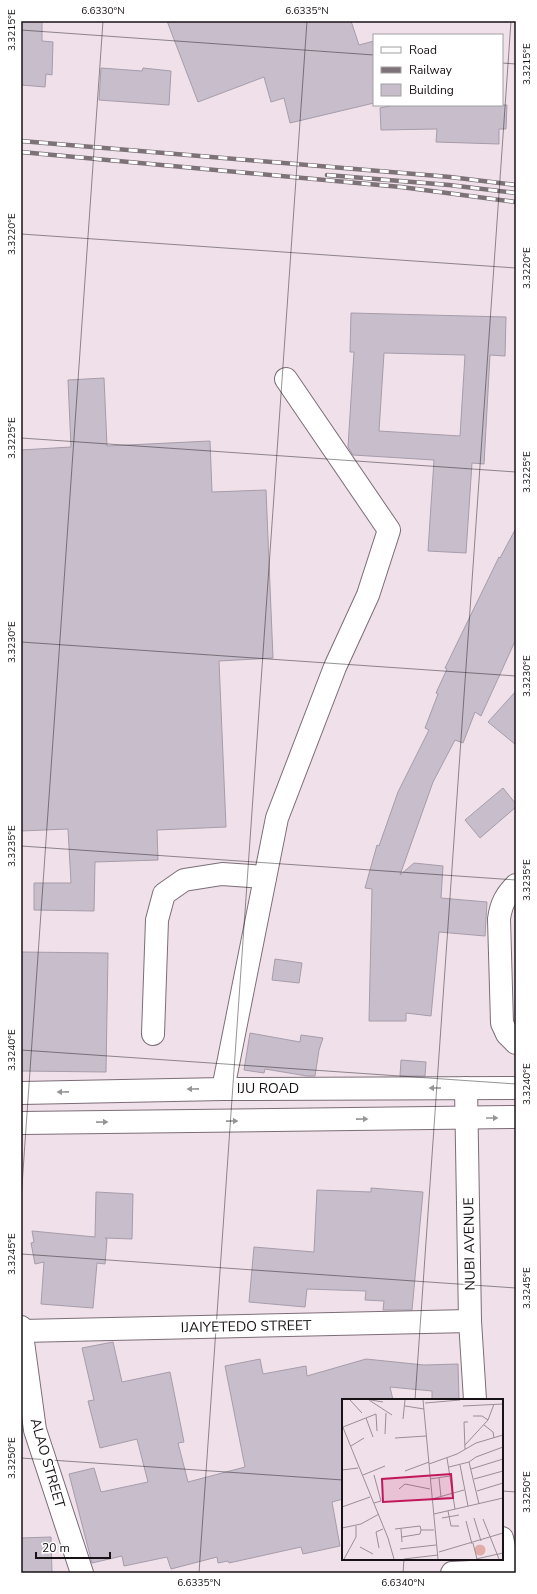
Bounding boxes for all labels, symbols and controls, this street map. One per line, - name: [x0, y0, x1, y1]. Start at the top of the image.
- text: 6.6330°N: [81, 4, 125, 18]
- text: 6.6335°N: [285, 4, 329, 18]
- text: 3.3215°E: [5, 9, 19, 51]
- legend: [373, 34, 503, 106]
- text: Road: [409, 42, 437, 58]
- text: 3.3215°E: [520, 43, 534, 85]
- text: Railway: [409, 62, 453, 78]
- text: Building: [409, 82, 454, 98]
- text: 3.3220°E: [5, 213, 19, 255]
- text: 3.3220°E: [520, 247, 534, 289]
- text: 3.3225°E: [5, 417, 19, 459]
- text: 3.3225°E: [520, 451, 534, 493]
- text: 3.3230°E: [5, 621, 19, 663]
- text: 3.3230°E: [520, 655, 534, 697]
- text: 3.3235°E: [5, 825, 19, 867]
- text: 3.3235°E: [520, 859, 534, 901]
- text: 3.3240°E: [5, 1029, 19, 1071]
- text: 3.3240°E: [520, 1063, 534, 1105]
- street label: IJU ROAD: [237, 1079, 299, 1098]
- one-way arrow: [428, 1085, 441, 1091]
- one-way arrow: [186, 1086, 199, 1092]
- one-way arrow: [56, 1089, 69, 1095]
- one-way arrow: [486, 1115, 499, 1121]
- one-way arrow: [356, 1116, 369, 1122]
- one-way arrow: [226, 1117, 238, 1124]
- one-way arrow: [96, 1119, 109, 1125]
- street label: NUBI AVENUE: [459, 1197, 480, 1291]
- text: 3.3245°E: [5, 1233, 19, 1275]
- text: 3.3245°E: [520, 1267, 534, 1309]
- street label: IJAIYETEDO STREET: [181, 1316, 312, 1337]
- inset map: [342, 1399, 503, 1560]
- street label: ALAO STREET: [26, 1416, 70, 1511]
- text: 3.3250°E: [5, 1437, 19, 1479]
- text: 3.3250°E: [520, 1471, 534, 1513]
- scale bar: [36, 1534, 110, 1560]
- text: 20 m: [42, 1540, 70, 1556]
- text: 6.6335°N: [177, 1576, 221, 1590]
- text: 6.6340°N: [381, 1576, 425, 1590]

